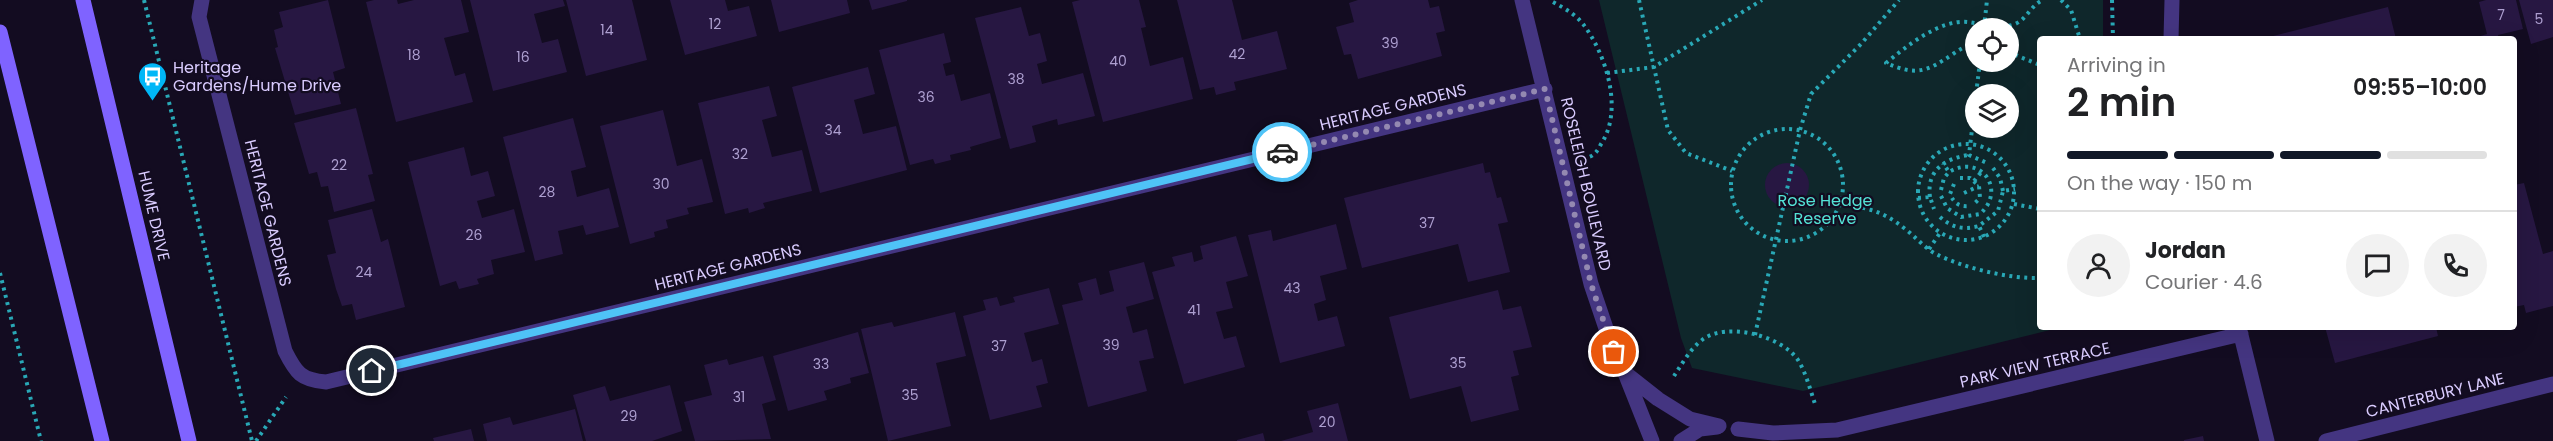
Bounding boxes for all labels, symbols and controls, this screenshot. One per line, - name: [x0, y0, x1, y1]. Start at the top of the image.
- house number: 7: [2497, 5, 2505, 25]
- house number: 5: [2535, 9, 2543, 29]
- house number: 12: [709, 14, 721, 34]
- map controls: [1965, 18, 2019, 138]
- button: locate: [1965, 18, 2019, 72]
- house number: 14: [600, 20, 614, 40]
- house number: 39: [1381, 33, 1399, 53]
- house number: 42: [1229, 44, 1245, 64]
- house number: 18: [407, 45, 421, 65]
- house number: 16: [516, 47, 530, 67]
- house number: 40: [1109, 51, 1127, 71]
- text: Arriving in: [2067, 51, 2166, 79]
- place label: Heritage Gardens/Hume Drive: [173, 56, 341, 97]
- bus stop icon: Heritage Gardens/Hume Drive: [136, 60, 168, 102]
- house number: 38: [1007, 69, 1025, 89]
- text: 09:55–10:00: [2353, 72, 2487, 103]
- text: 2 min: [2067, 75, 2176, 130]
- street label: HERITAGE GARDENS: [1317, 78, 1469, 136]
- button: layers: [1965, 84, 2019, 138]
- house number: 36: [917, 87, 935, 107]
- street label: ROSELEIGH BOULEVARD: [1555, 95, 1617, 273]
- house number: 34: [824, 120, 842, 140]
- courier: [1252, 122, 1312, 182]
- icon: car: [1266, 136, 1299, 169]
- street label: HERITAGE GARDENS: [239, 137, 297, 289]
- house number: 32: [732, 144, 748, 164]
- house number: 22: [331, 155, 347, 175]
- street label: HUME DRIVE: [132, 169, 176, 263]
- text: On the way · 150 m: [2067, 169, 2252, 197]
- house number: 30: [652, 174, 670, 194]
- house number: 28: [539, 182, 556, 202]
- park label: Rose Hedge Reserve: [1777, 189, 1873, 230]
- house number: 37: [1419, 213, 1435, 233]
- house number: 26: [466, 225, 483, 245]
- button: person: [2067, 234, 2130, 297]
- button: chat: [2346, 234, 2409, 297]
- button: phone: [2424, 234, 2487, 297]
- text: Jordan: [2145, 235, 2226, 266]
- street label: HERITAGE GARDENS: [652, 238, 804, 296]
- house number: 24: [356, 262, 373, 282]
- text: Courier · 4.6: [2145, 268, 2263, 296]
- house number: 43: [1283, 278, 1301, 298]
- house number: 41: [1187, 300, 1201, 320]
- pin: [1588, 326, 1639, 377]
- house number: 39: [1102, 335, 1120, 355]
- icon: bag: [1597, 335, 1630, 368]
- house number: 37: [991, 336, 1007, 356]
- street label: PARK VIEW TERRACE: [1957, 336, 2113, 394]
- pin: [346, 345, 397, 396]
- house number: 35: [1449, 353, 1467, 373]
- icon: home: [355, 354, 388, 387]
- house number: 33: [813, 354, 829, 374]
- street label: CANTERBURY LANE: [2363, 367, 2507, 423]
- house number: 35: [901, 385, 919, 405]
- house number: 31: [733, 387, 745, 407]
- house number: 29: [621, 406, 637, 426]
- house number: 20: [1319, 412, 1335, 432]

